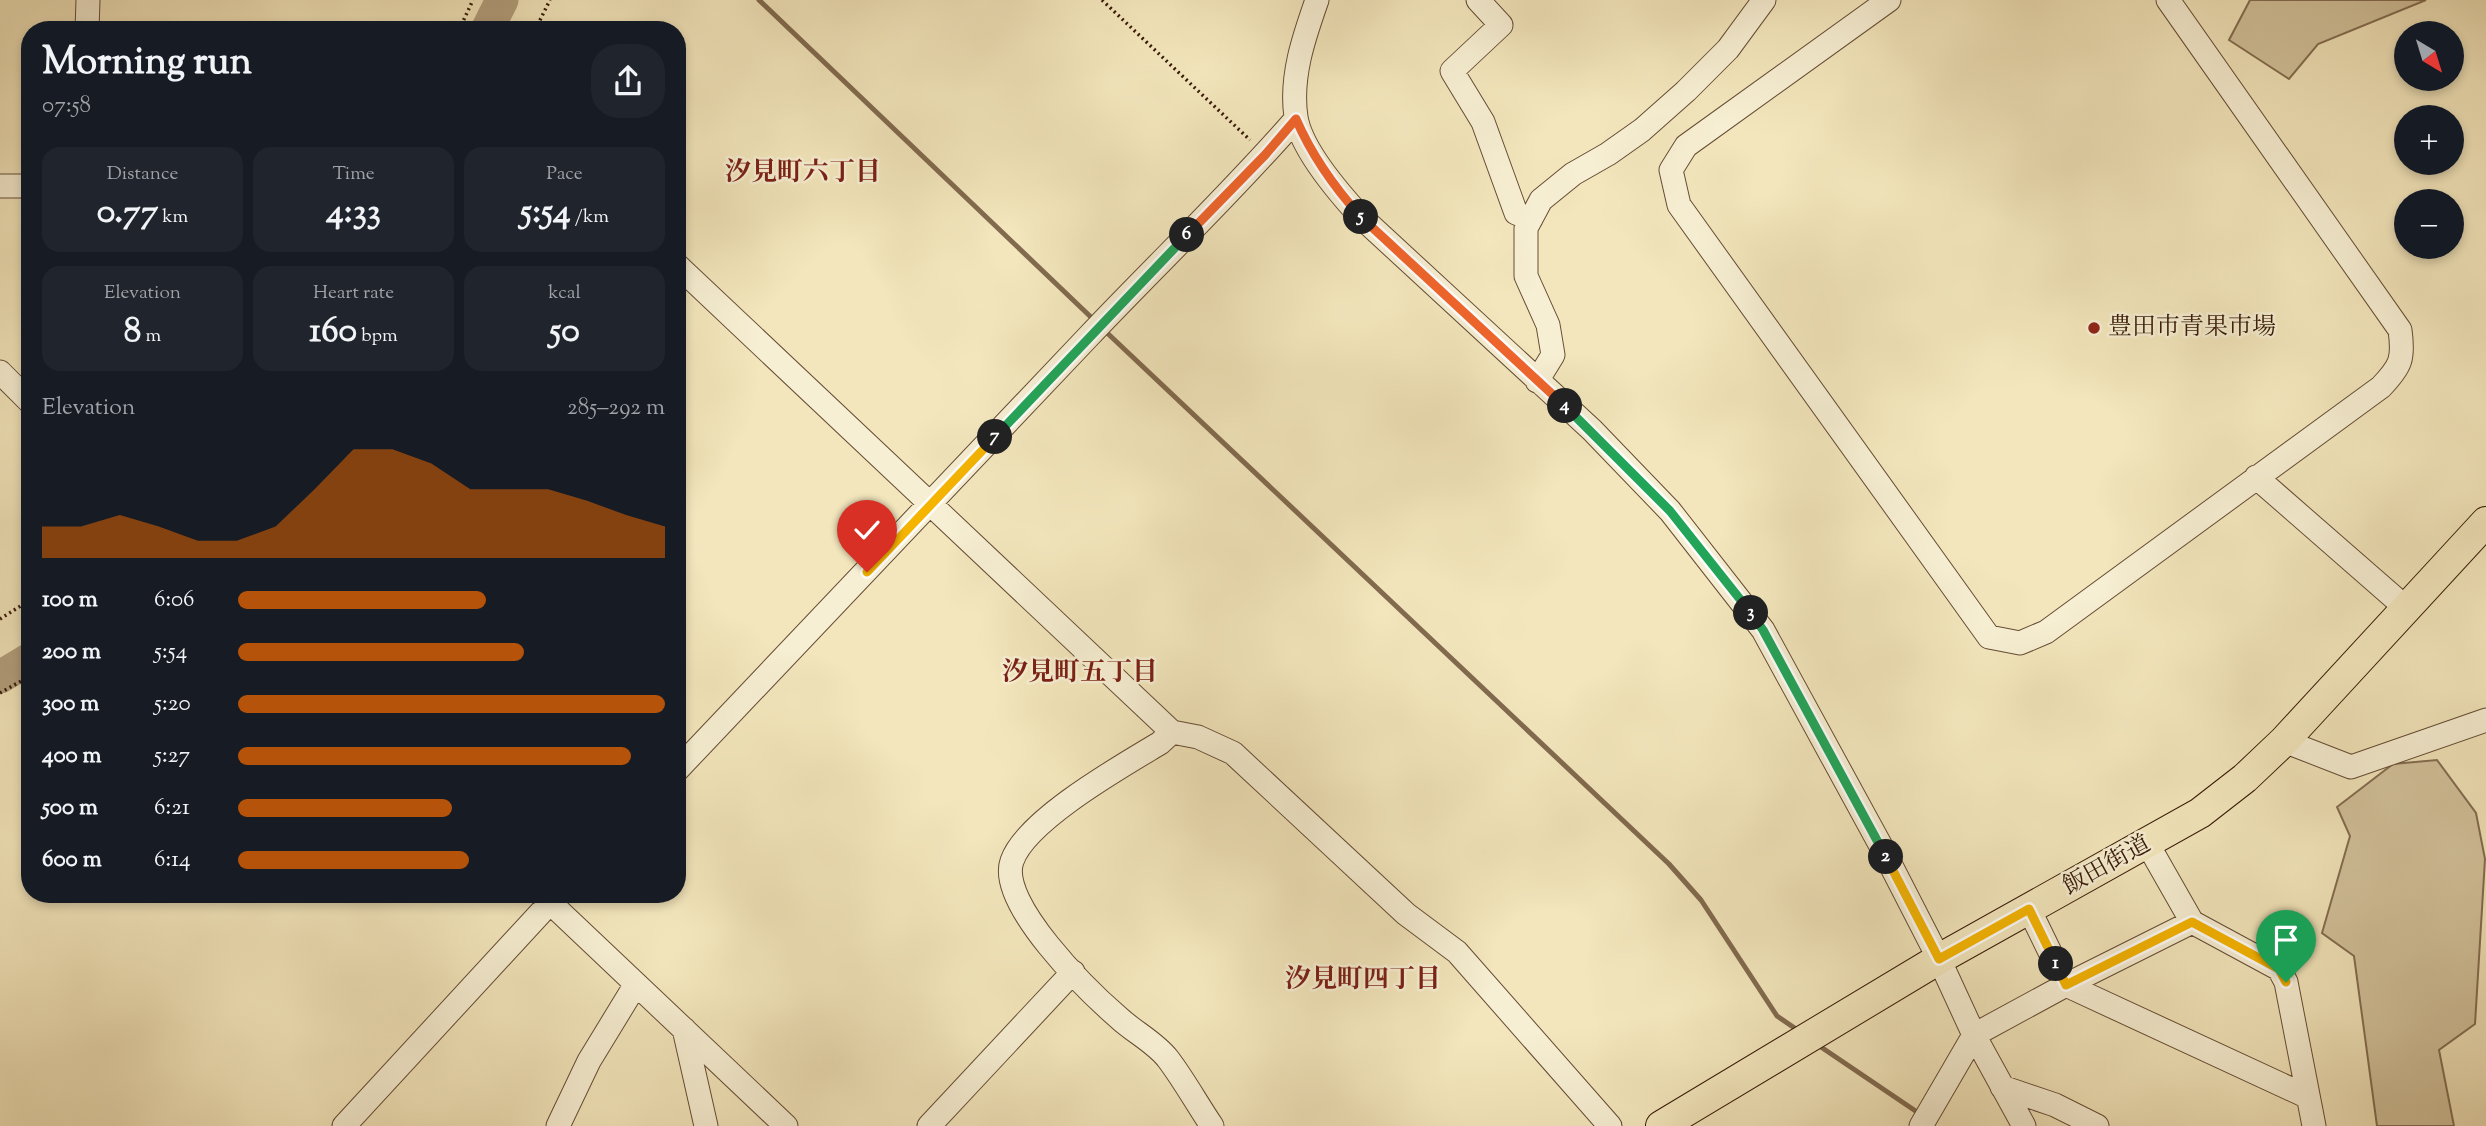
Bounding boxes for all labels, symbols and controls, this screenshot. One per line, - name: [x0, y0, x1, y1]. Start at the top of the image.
- north arrow: [2394, 21, 2464, 91]
- map controls: [2394, 21, 2464, 259]
- text: Morning run: [42, 37, 252, 91]
- button: share: [591, 44, 665, 118]
- text: 07:58: [42, 90, 91, 123]
- button: +: [2394, 105, 2464, 175]
- district label: 汐見町六丁目: [725, 155, 881, 192]
- text: Distance: [107, 161, 178, 188]
- text: Time: [332, 161, 375, 188]
- text: Pace: [546, 161, 583, 188]
- text: 0.77: [97, 188, 158, 239]
- text: 4:33: [326, 188, 381, 239]
- text: 5:54: [520, 188, 571, 239]
- button: −: [2394, 189, 2464, 259]
- pin: 5: [1344, 200, 1378, 234]
- text: 5: [1357, 203, 1364, 230]
- text: km: [158, 204, 188, 231]
- text: /km: [571, 204, 609, 231]
- pin: 6: [1170, 218, 1204, 252]
- text: 6: [1182, 221, 1191, 248]
- text: Elevation: [104, 280, 181, 307]
- text: Heart rate: [313, 280, 394, 307]
- text: kcal: [548, 280, 581, 307]
- text: 8: [124, 307, 141, 358]
- text: 160: [309, 307, 357, 358]
- text: 50: [549, 307, 580, 358]
- place label: 豊田市青果市場: [2108, 311, 2276, 345]
- marker: 豊田市青果市場: [2086, 320, 2102, 336]
- text: m: [141, 323, 161, 350]
- text: bpm: [357, 323, 398, 350]
- pin: 4: [1548, 388, 1582, 424]
- text: Elevation: [42, 392, 135, 425]
- text: 285–292 m: [567, 392, 665, 425]
- text: 4: [1560, 392, 1569, 419]
- pin: 7: [978, 420, 1012, 454]
- text: 7: [990, 423, 999, 450]
- pin: [837, 500, 897, 572]
- icon: check: [848, 511, 886, 549]
- text: 100 m: [42, 584, 98, 617]
- text: 6:06: [154, 584, 195, 617]
- pin: 3: [1734, 596, 1768, 630]
- text: 3: [1747, 599, 1754, 626]
- text: 200 m: [42, 636, 101, 669]
- text: 5:54: [154, 636, 187, 669]
- district label: 汐見町五丁目: [1002, 655, 1158, 692]
- text: 300 m: [42, 688, 99, 721]
- text: 5:20: [154, 688, 191, 721]
- text: 400 m: [42, 740, 102, 773]
- text: 5:27: [154, 740, 190, 773]
- text: 500 m: [42, 792, 98, 825]
- text: 6:21: [154, 792, 190, 825]
- street label: 飯田街道: [2057, 828, 2157, 904]
- pin: 2: [1868, 840, 1904, 874]
- text: 2: [1881, 843, 1890, 870]
- text: 600 m: [42, 844, 102, 877]
- text: 6:14: [154, 844, 191, 877]
- pin: [2256, 910, 2316, 982]
- icon: arrive: [2267, 921, 2305, 959]
- pin: 1: [2038, 946, 2074, 982]
- text: 1: [2052, 950, 2059, 977]
- district label: 汐見町四丁目: [1285, 962, 1441, 999]

